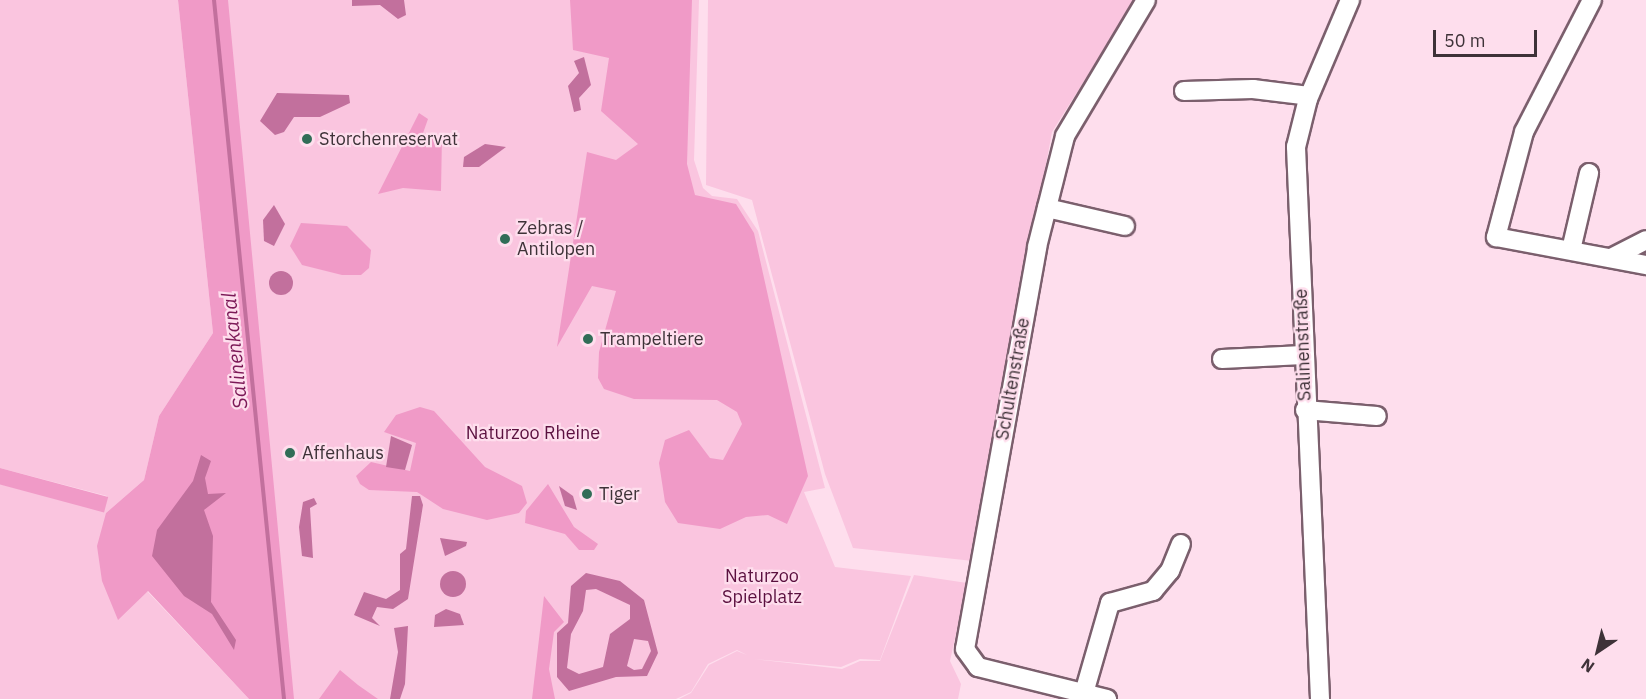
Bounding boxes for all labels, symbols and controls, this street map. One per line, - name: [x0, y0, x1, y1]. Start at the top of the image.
- scale bar: [1436, 18, 1540, 56]
- text: 50 m: [1444, 29, 1486, 52]
- place label: Storchenreservat: [319, 128, 458, 150]
- marker: Storchenreservat: [300, 132, 314, 146]
- place label: Zebras / Antilopen: [517, 218, 595, 260]
- marker: Zebras / Antilopen: [498, 232, 512, 246]
- street label: Salinenstraße: [1290, 289, 1316, 401]
- water label: Salinenkanal: [216, 292, 252, 410]
- street label: Schultenstraße: [992, 316, 1034, 442]
- place label: Trampeltiere: [600, 328, 704, 350]
- marker: Trampeltiere: [581, 332, 595, 346]
- park label: Naturzoo Rheine: [466, 422, 600, 444]
- place label: Affenhaus: [302, 442, 384, 464]
- marker: Affenhaus: [283, 446, 297, 460]
- place label: Tiger: [599, 483, 640, 505]
- marker: Tiger: [580, 487, 594, 501]
- park label: Naturzoo Spielplatz: [722, 566, 802, 608]
- north arrow: [1568, 621, 1628, 681]
- text: N: [1577, 654, 1598, 677]

